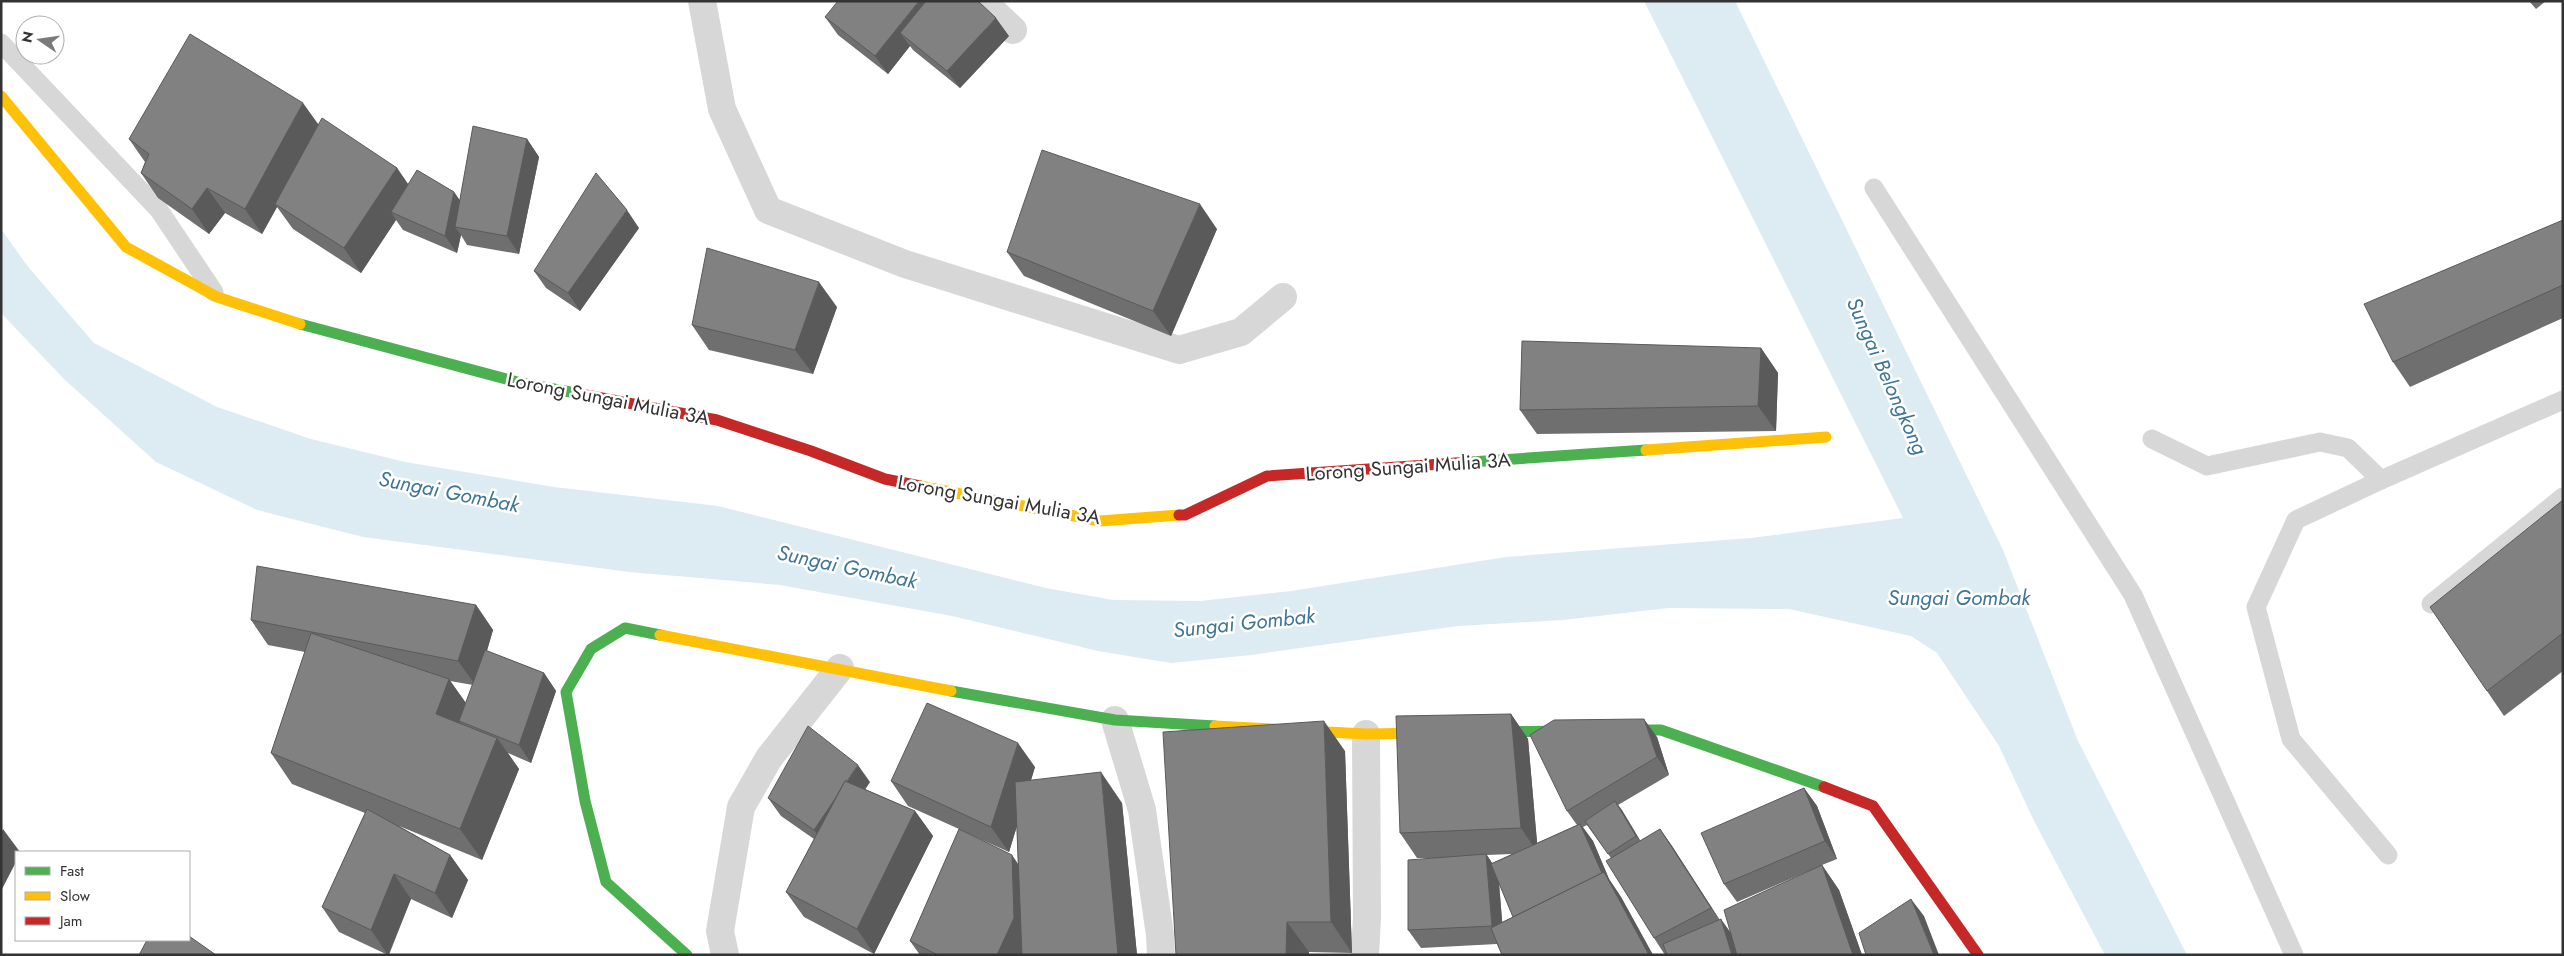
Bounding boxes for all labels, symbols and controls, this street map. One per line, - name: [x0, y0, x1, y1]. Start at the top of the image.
- north arrow: [15, 15, 65, 65]
- text: N: [16, 29, 38, 45]
- water label: Sungai Belongkong: [1839, 292, 1935, 460]
- street label: Lorong Sungai Mulia 3A: [504, 365, 712, 433]
- street label: Lorong Sungai Mulia 3A: [1305, 445, 1512, 489]
- water label: Sungai Gombak: [376, 464, 523, 521]
- street label: Lorong Sungai Mulia 3A: [895, 468, 1103, 532]
- water label: Sungai Gombak: [774, 538, 921, 597]
- water label: Sungai Gombak: [1888, 583, 2031, 613]
- water label: Sungai Gombak: [1172, 601, 1317, 645]
- legend: [15, 851, 190, 941]
- text: Fast: [60, 860, 84, 882]
- text: Slow: [60, 885, 91, 907]
- text: Jam: [58, 910, 83, 932]

